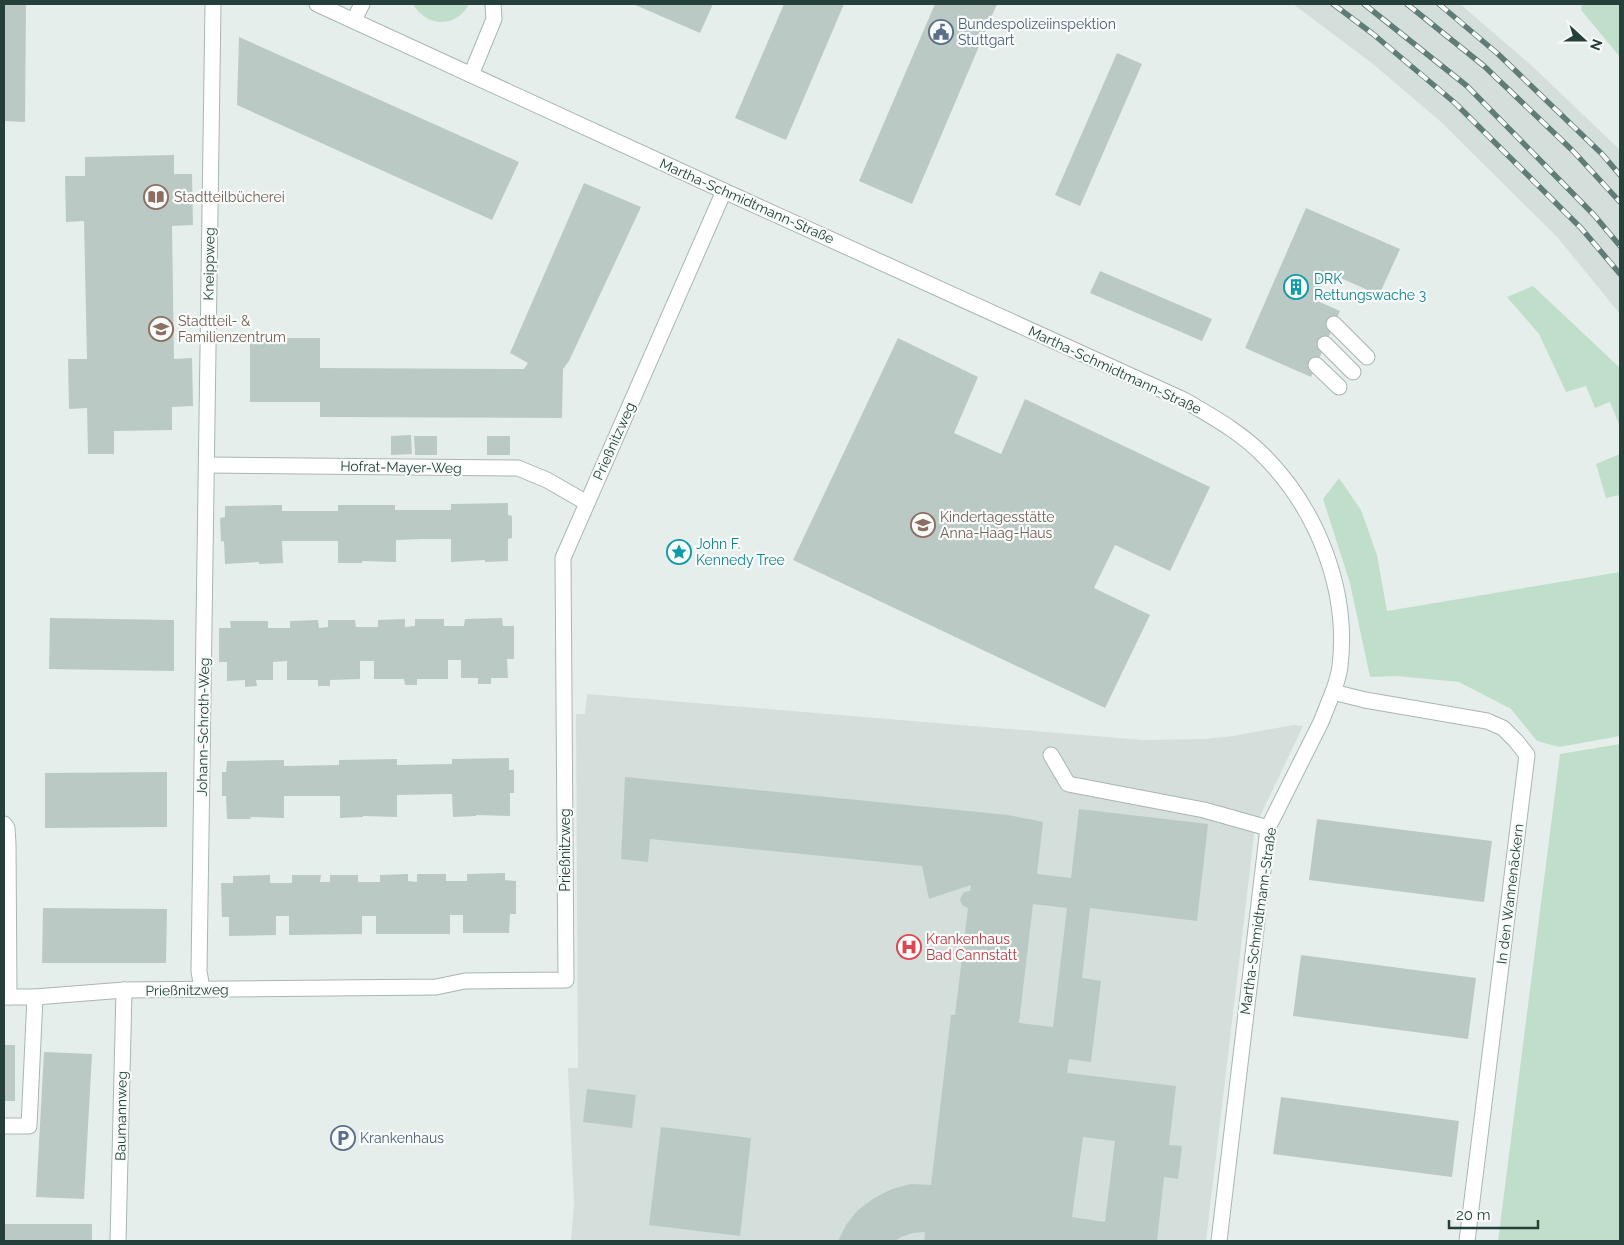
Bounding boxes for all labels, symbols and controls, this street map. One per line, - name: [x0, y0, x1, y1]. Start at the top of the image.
- north arrow: [1559, 15, 1609, 65]
- place label: Bundespolizeiinspektion Stuttgart: [958, 16, 1116, 48]
- public building icon: Bundespolizeiinspektion Stuttgart: [928, 19, 954, 45]
- text: N: [1587, 37, 1606, 53]
- street label: Martha-Schmidtmann-Straße: [657, 155, 837, 247]
- library icon: Stadtteilbücherei: [143, 184, 169, 210]
- place label: Stadtteilbücherei: [174, 189, 285, 205]
- street label: Kneippweg: [200, 227, 218, 301]
- place label: DRK Rettungswache 3: [1314, 271, 1426, 303]
- building icon: DRK Rettungswache 3: [1283, 274, 1309, 300]
- place label: Stadtteil- & Familienzentrum: [178, 313, 286, 345]
- school or university icon: Stadtteil- & Familienzentrum: [148, 316, 174, 342]
- street label: Martha-Schmidtmann-Straße: [1026, 323, 1204, 417]
- street label: Prießnitzweg: [590, 400, 638, 482]
- street label: Hofrat-Mayer-Weg: [340, 458, 462, 476]
- place label: Kindertagesstätte Anna-Haag-Haus: [940, 509, 1055, 541]
- school or university icon: Kindertagesstätte Anna-Haag-Haus: [910, 512, 936, 538]
- place label: John F. Kennedy Tree: [696, 536, 785, 568]
- place icon: John F. Kennedy Tree: [666, 539, 692, 565]
- street label: Johann-Schroth-Weg: [194, 657, 212, 797]
- street label: Prießnitzweg: [557, 808, 573, 892]
- street label: In den Wannenäckern: [1493, 823, 1527, 965]
- street label: Martha-Schmidtmann-Straße: [1237, 826, 1279, 1016]
- place label: Krankenhaus Bad Cannstatt: [926, 931, 1018, 963]
- hospital icon: Krankenhaus Bad Cannstatt: [896, 934, 922, 960]
- street label: Prießnitzweg: [145, 981, 229, 999]
- street label: Baumannweg: [112, 1071, 130, 1161]
- parking icon: Krankenhaus: [330, 1125, 356, 1151]
- place label: Krankenhaus: [360, 1130, 444, 1146]
- scale bar: [1449, 1198, 1538, 1230]
- text: 20 m: [1456, 1206, 1491, 1224]

